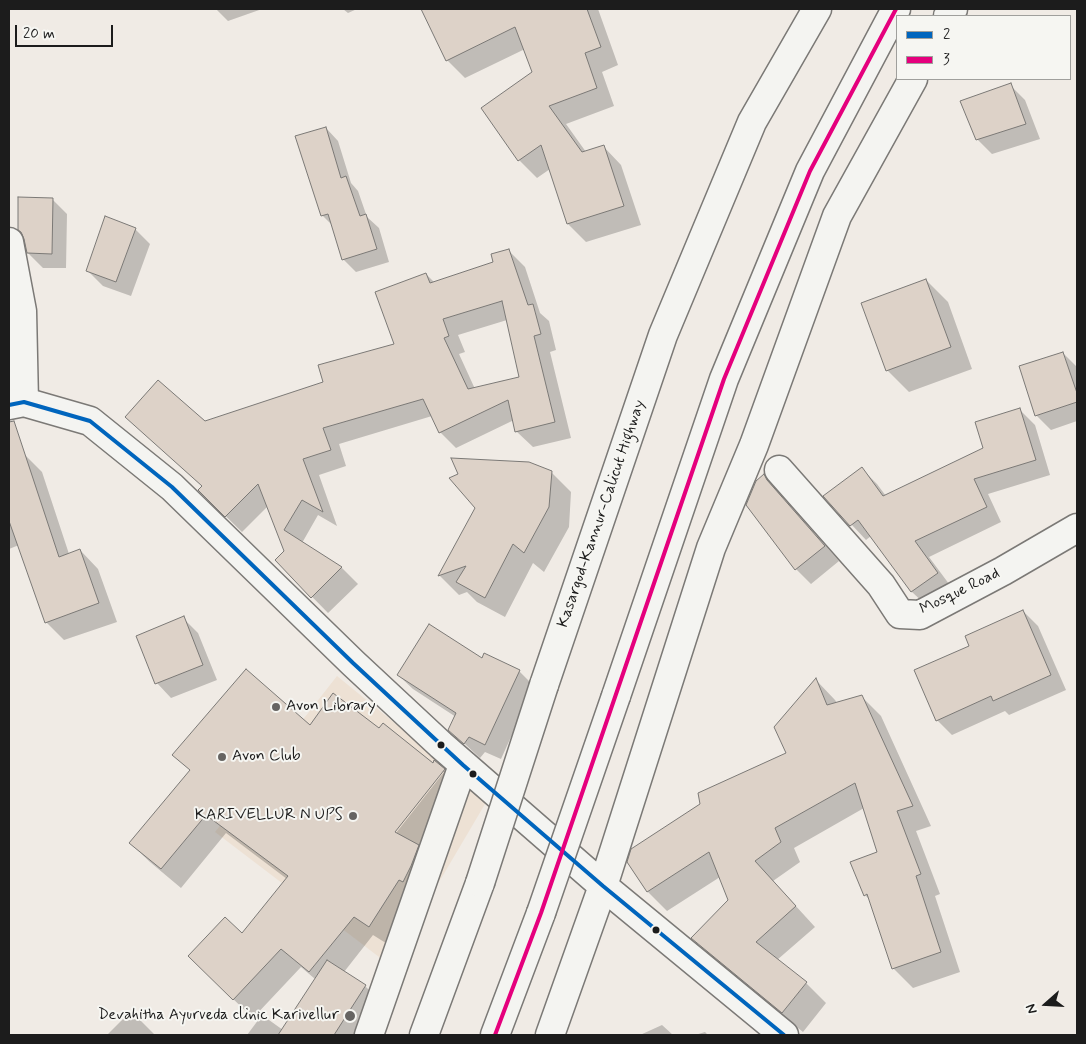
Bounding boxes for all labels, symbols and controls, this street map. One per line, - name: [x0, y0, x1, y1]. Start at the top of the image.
- scale bar: [18, 15, 115, 47]
- legend: [896, 15, 1071, 80]
- text: 20 m: [23, 24, 55, 44]
- text: 2: [943, 25, 950, 45]
- text: 3: [943, 50, 950, 70]
- street label: Kasargod-Kannur-Calicut Highway: [554, 398, 650, 630]
- street label: Mosque Road: [917, 564, 1003, 620]
- place label: Avon Library: [286, 697, 376, 717]
- marker: Avon Library: [270, 701, 282, 713]
- unlabelled marker: [436, 740, 446, 750]
- place label: Avon Club: [232, 747, 300, 767]
- marker: Avon Club: [216, 751, 228, 763]
- unlabelled marker: [468, 769, 478, 779]
- place label: KARIVELLUR N UPS: [195, 806, 343, 826]
- marker: KARIVELLUR N UPS: [347, 810, 359, 822]
- unlabelled marker: [651, 925, 661, 935]
- north arrow: [1021, 979, 1071, 1029]
- text: N: [1022, 1002, 1042, 1016]
- place label: Devahitha Ayurveda clinic Karivellur: [98, 1006, 339, 1026]
- marker: Devahitha Ayurveda clinic Karivellur: [343, 1009, 357, 1023]

